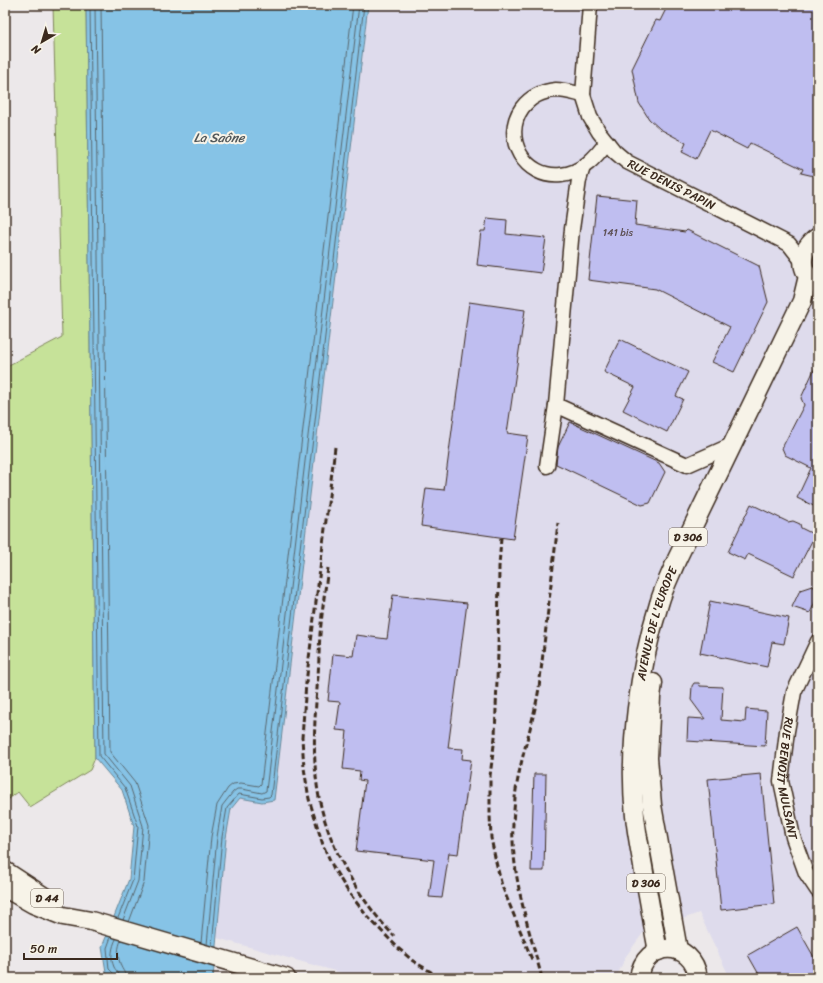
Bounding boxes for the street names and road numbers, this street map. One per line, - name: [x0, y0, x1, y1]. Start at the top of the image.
- street label: RUE DENIS PAPIN: [623, 153, 720, 216]
- road number: D 306: [669, 528, 707, 546]
- street label: AVENUE DE L'EUROPE: [630, 562, 684, 683]
- street label: RUE BENOÎT MULSANT: [770, 715, 804, 842]
- road number: D 306: [627, 874, 665, 892]
- road number: D 44: [31, 889, 63, 907]

